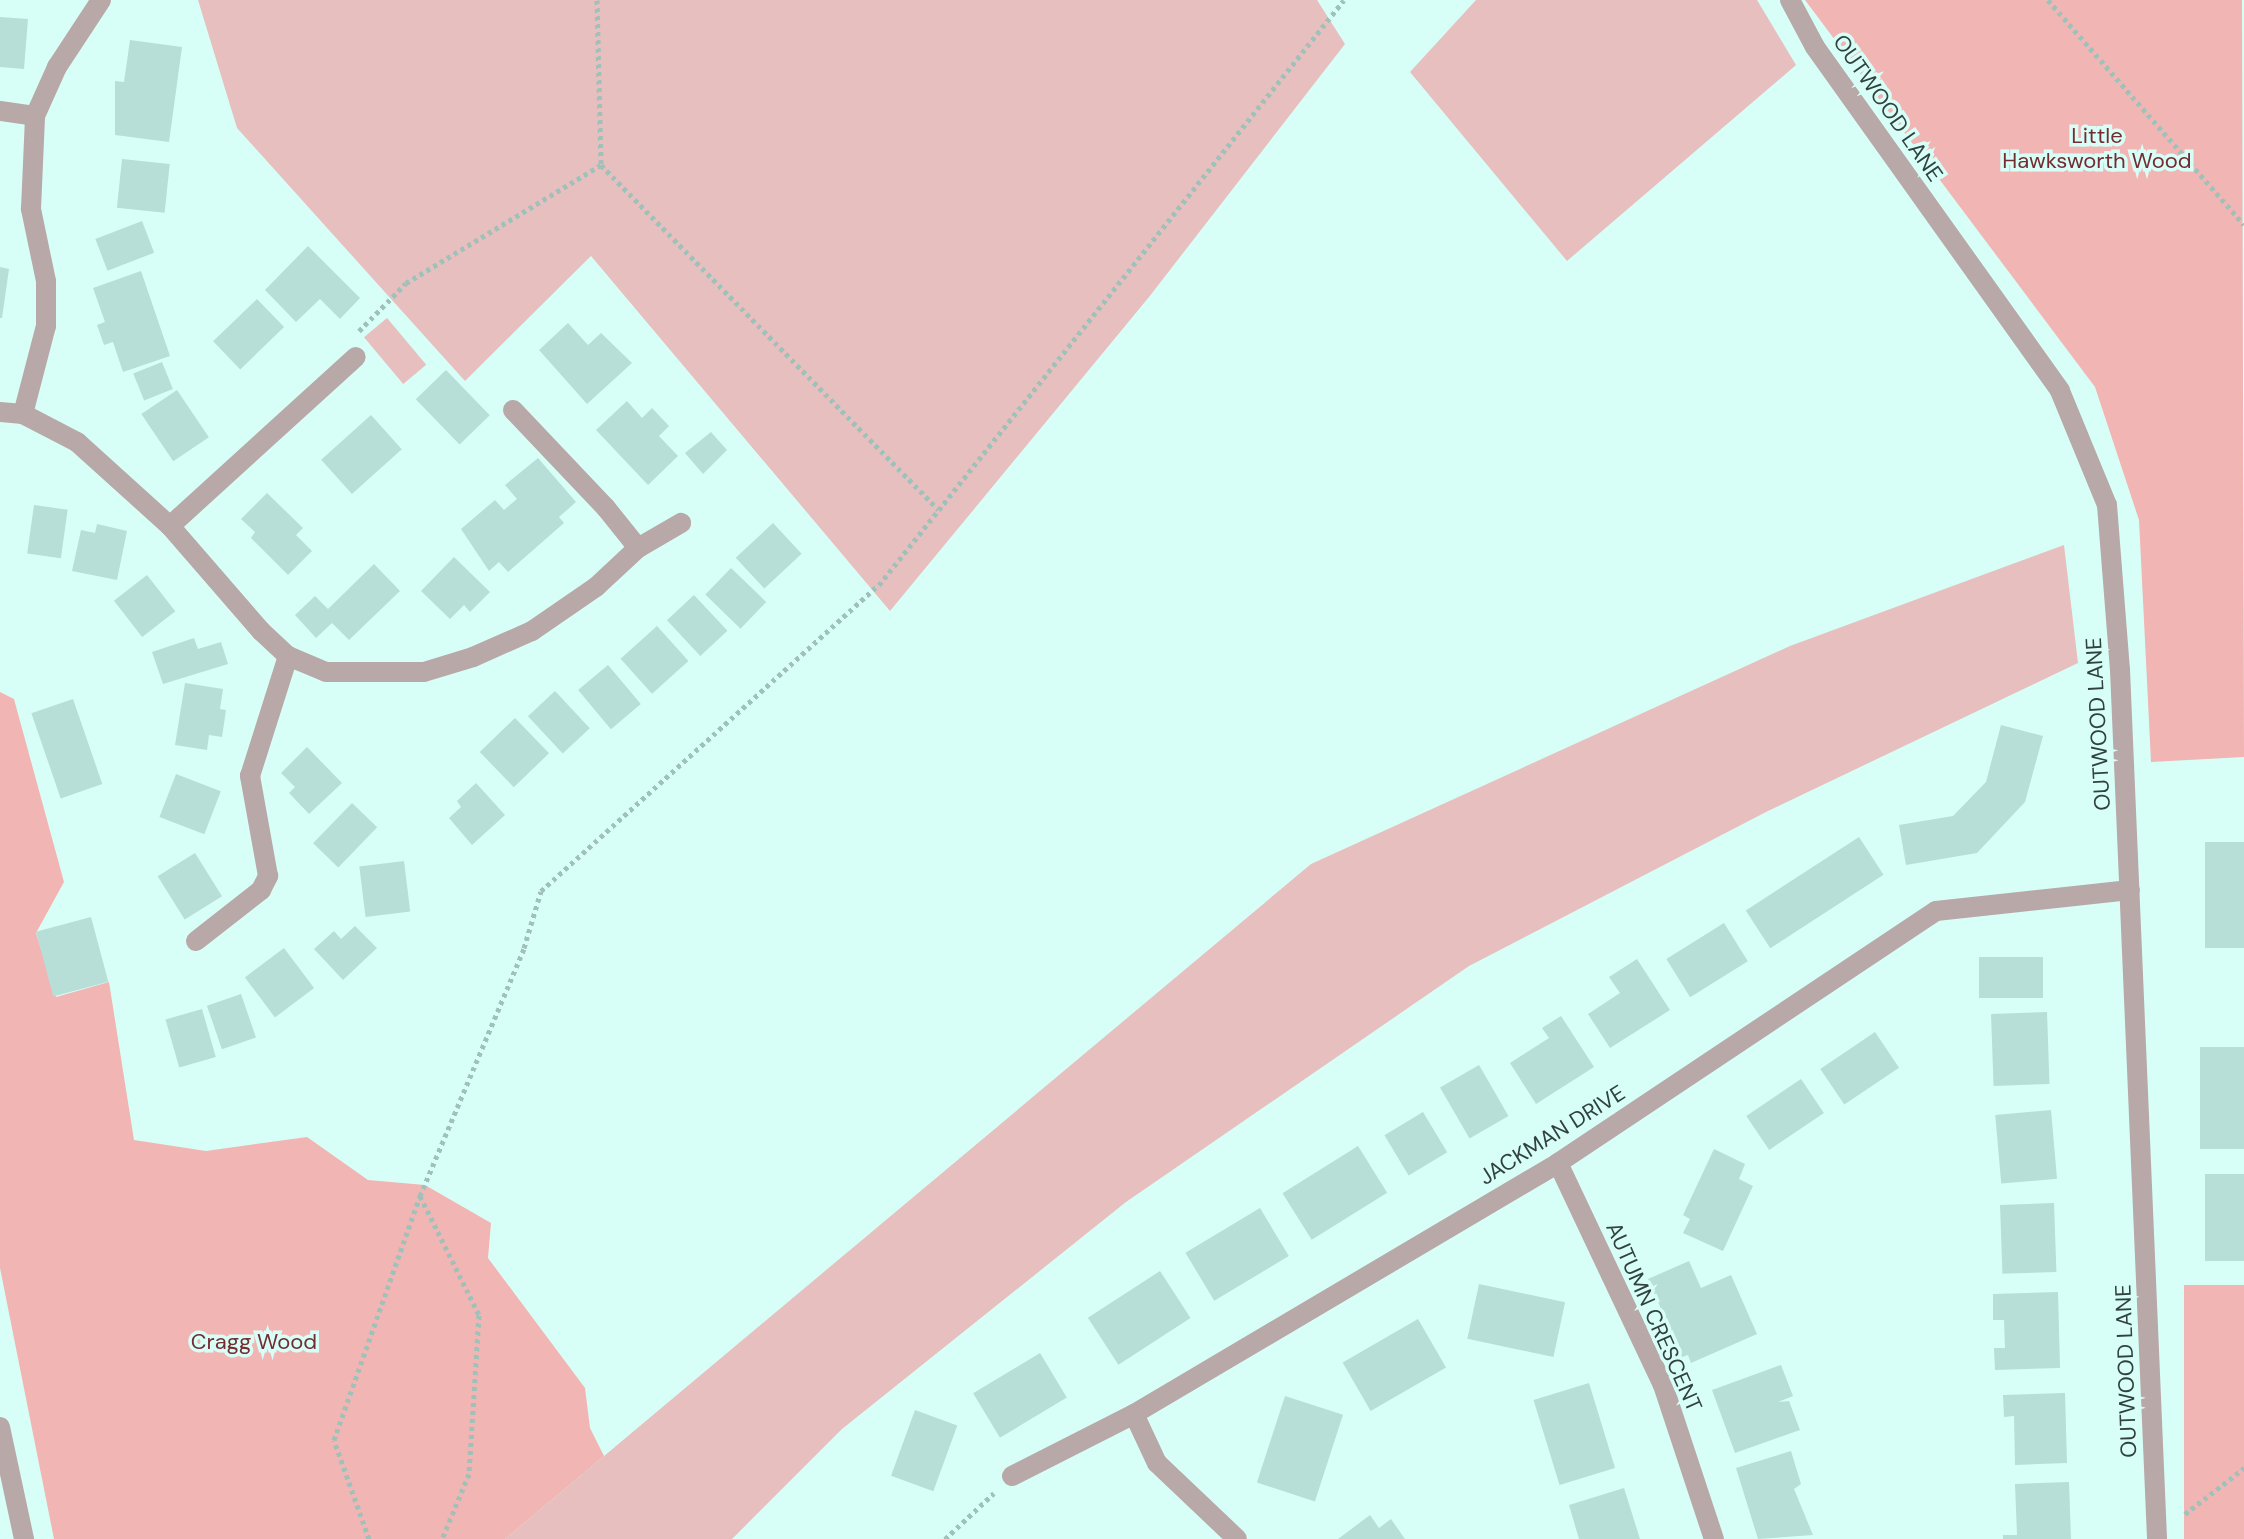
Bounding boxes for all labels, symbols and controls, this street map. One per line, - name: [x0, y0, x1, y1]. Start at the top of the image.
- street label: OUTWOOD LANE: [1827, 29, 1949, 187]
- park label: Little Hawksworth Wood: [2002, 122, 2192, 174]
- street label: OUTWOOD LANE: [2080, 637, 2116, 811]
- street label: JACKMAN DRIVE: [1474, 1079, 1630, 1191]
- street label: AUTUMN CRESCENT: [1600, 1218, 1708, 1416]
- street label: OUTWOOD LANE: [2110, 1284, 2142, 1458]
- park label: Cragg Wood: [191, 1329, 317, 1355]

